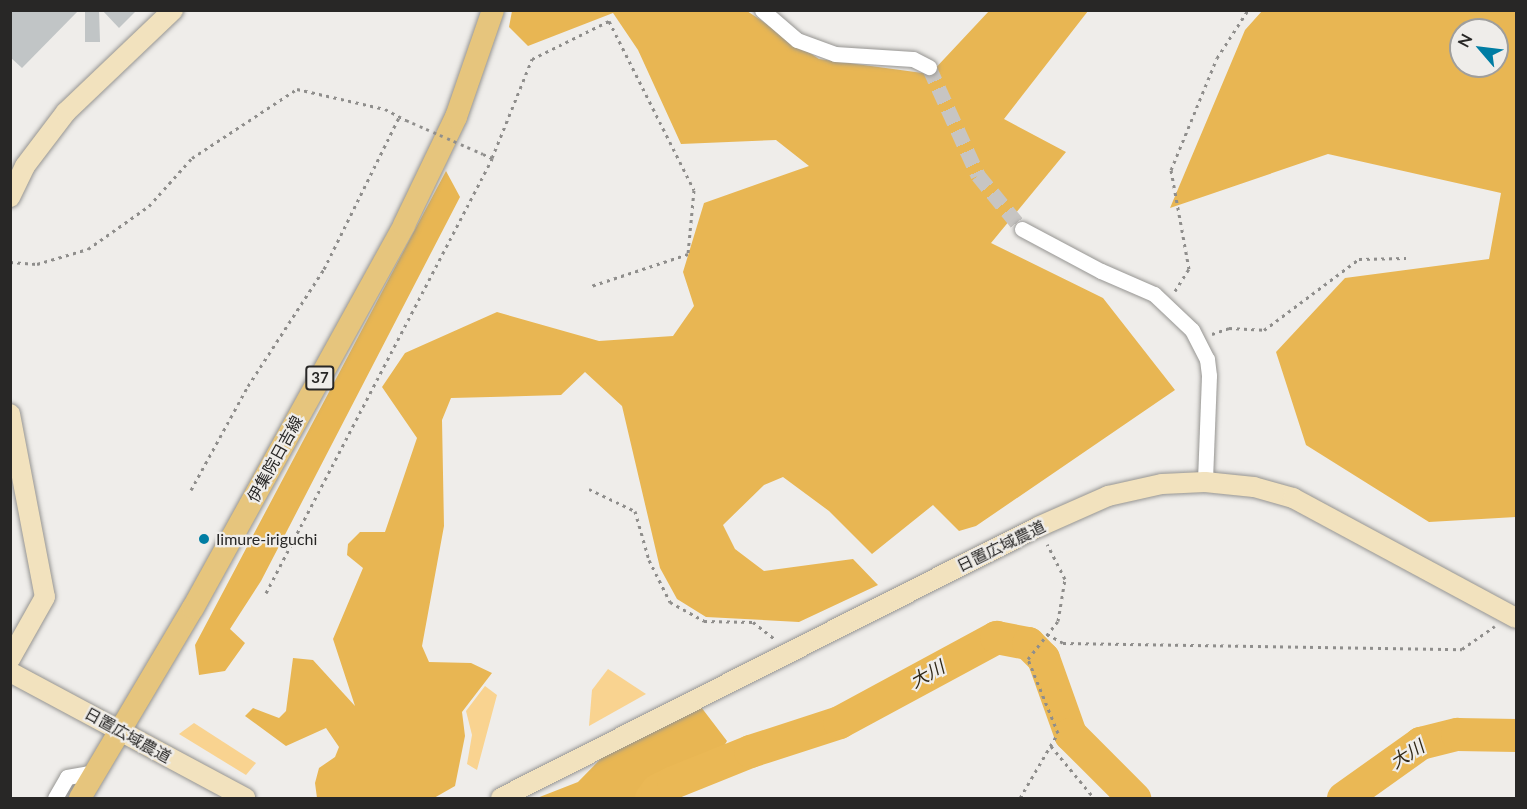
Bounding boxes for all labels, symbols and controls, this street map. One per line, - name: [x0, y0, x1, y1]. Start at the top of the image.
- north arrow: [1449, 18, 1509, 78]
- text: N: [1453, 30, 1476, 50]
- road number: 37: [305, 366, 335, 390]
- street label: 伊集院日吉線: [243, 412, 307, 506]
- street label: 日置広域農道: [954, 516, 1048, 576]
- place label: Iimure-iriguchi: [216, 529, 317, 549]
- marker: Iimure-iriguchi: [197, 532, 211, 546]
- water label: 大川: [906, 656, 948, 692]
- street label: 日置広域農道: [81, 703, 175, 767]
- water label: 大川: [1386, 735, 1428, 773]

